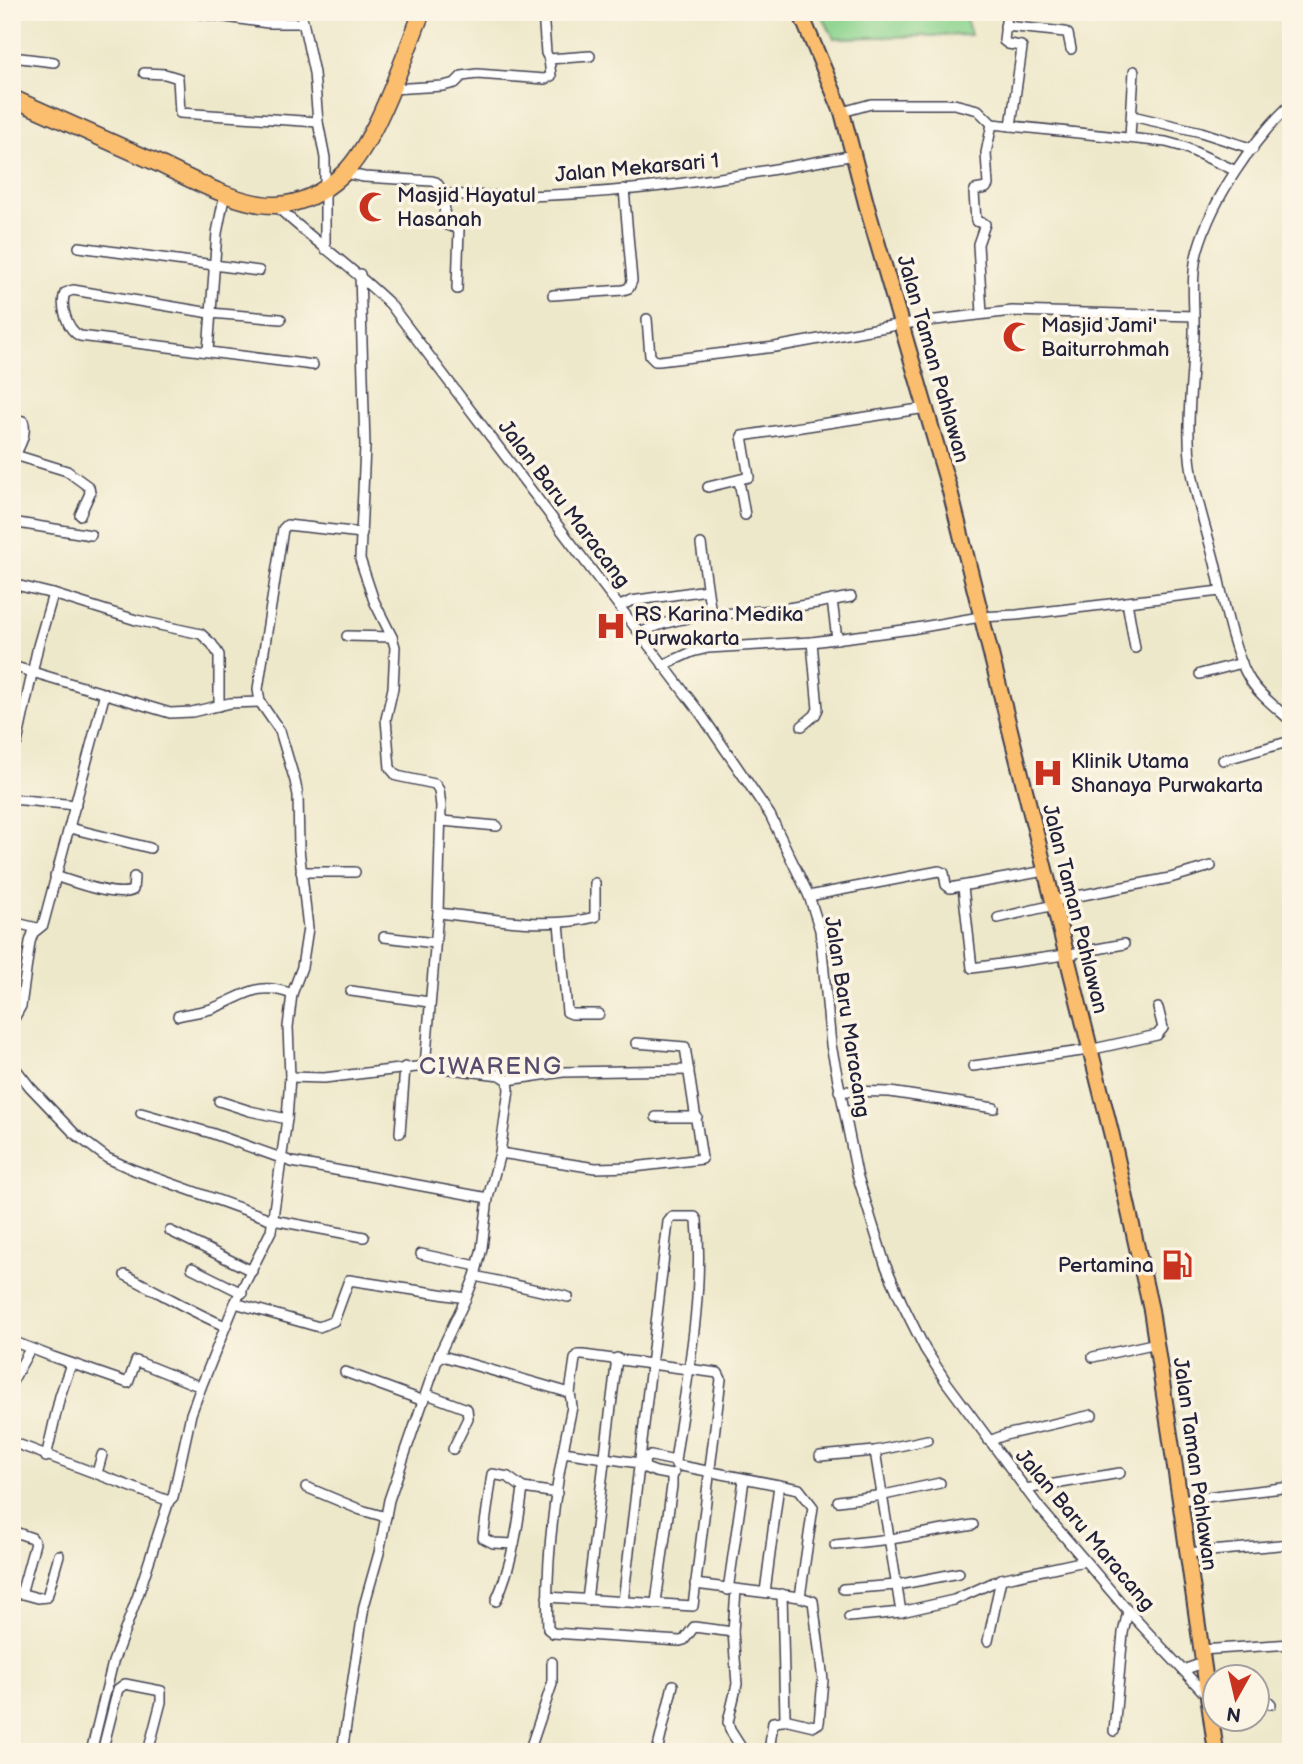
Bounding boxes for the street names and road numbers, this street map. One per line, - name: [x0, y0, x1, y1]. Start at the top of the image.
- street label: Jalan Mekarsari 1: [554, 148, 720, 188]
- street label: Jalan Taman Pahlawan: [891, 252, 975, 466]
- street label: Jalan Baru Maracang: [493, 415, 635, 593]
- street label: Jalan Taman Pahlawan: [1037, 802, 1113, 1016]
- street label: Jalan Baru Maracang: [819, 914, 875, 1120]
- street label: Jalan Taman Pahlawan: [1168, 1356, 1222, 1572]
- street label: Jalan Baru Maracang: [1010, 1444, 1160, 1616]

